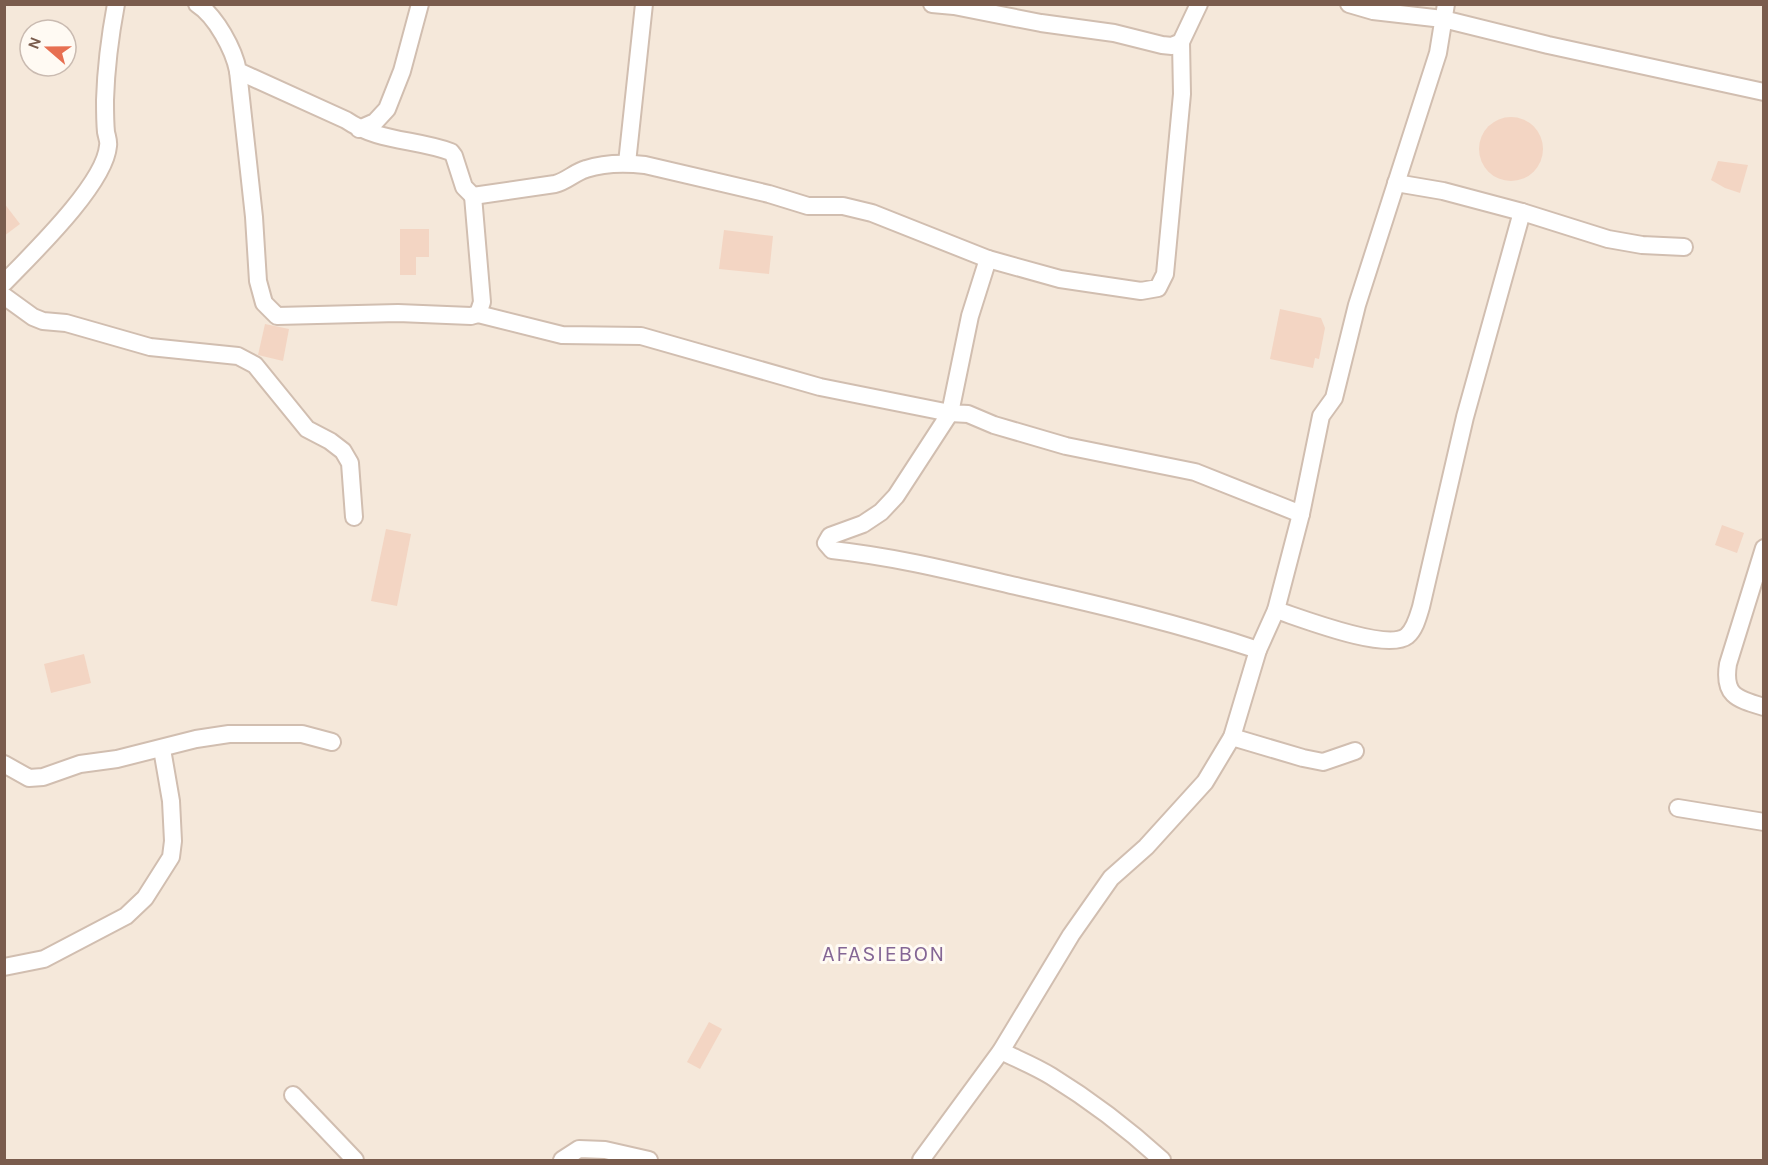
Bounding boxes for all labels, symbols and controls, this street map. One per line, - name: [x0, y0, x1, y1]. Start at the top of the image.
- north arrow: [18, 18, 78, 78]
- text: N: [23, 34, 45, 52]
- district label: AFASIEBON: [822, 941, 946, 967]

